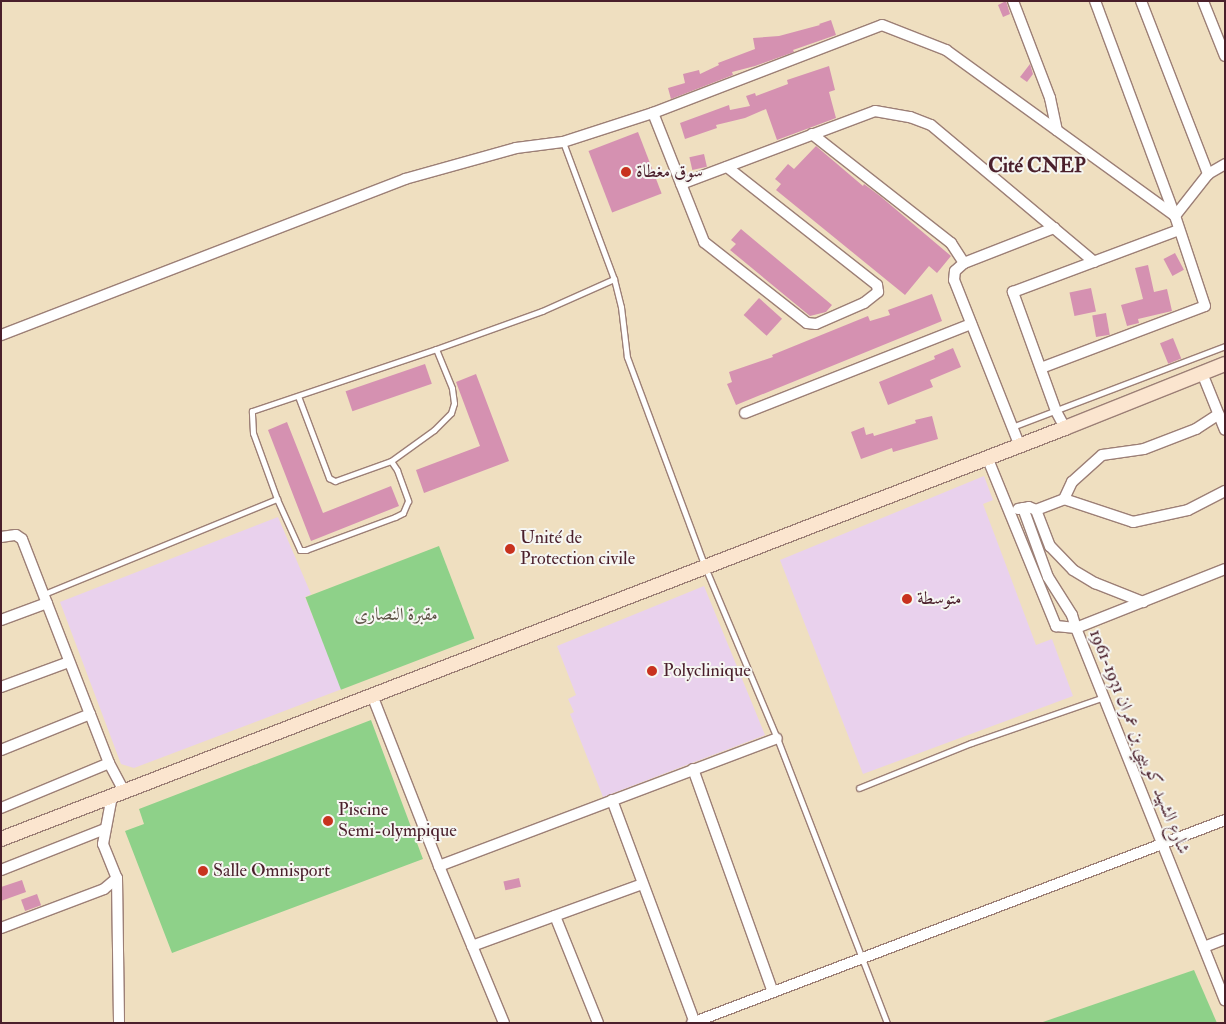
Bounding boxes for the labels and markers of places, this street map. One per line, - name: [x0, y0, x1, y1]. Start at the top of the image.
- place label: سوق مغطاة: [636, 161, 703, 183]
- marker: سوق مغطاة: [620, 166, 632, 178]
- place label: Unité de Protection civile: [520, 528, 635, 570]
- marker: Unité de Protection civile: [504, 543, 516, 555]
- place label: متوسطة: [917, 588, 962, 610]
- marker: متوسطة: [901, 593, 913, 605]
- place label: Polyclinique: [663, 660, 751, 682]
- marker: Polyclinique: [645, 664, 659, 678]
- place label: Piscine Semi-olympique: [338, 800, 457, 842]
- marker: Piscine Semi-olympique: [322, 815, 334, 827]
- place label: Salle Omnisport: [213, 860, 330, 882]
- marker: Salle Omnisport: [197, 865, 209, 877]

